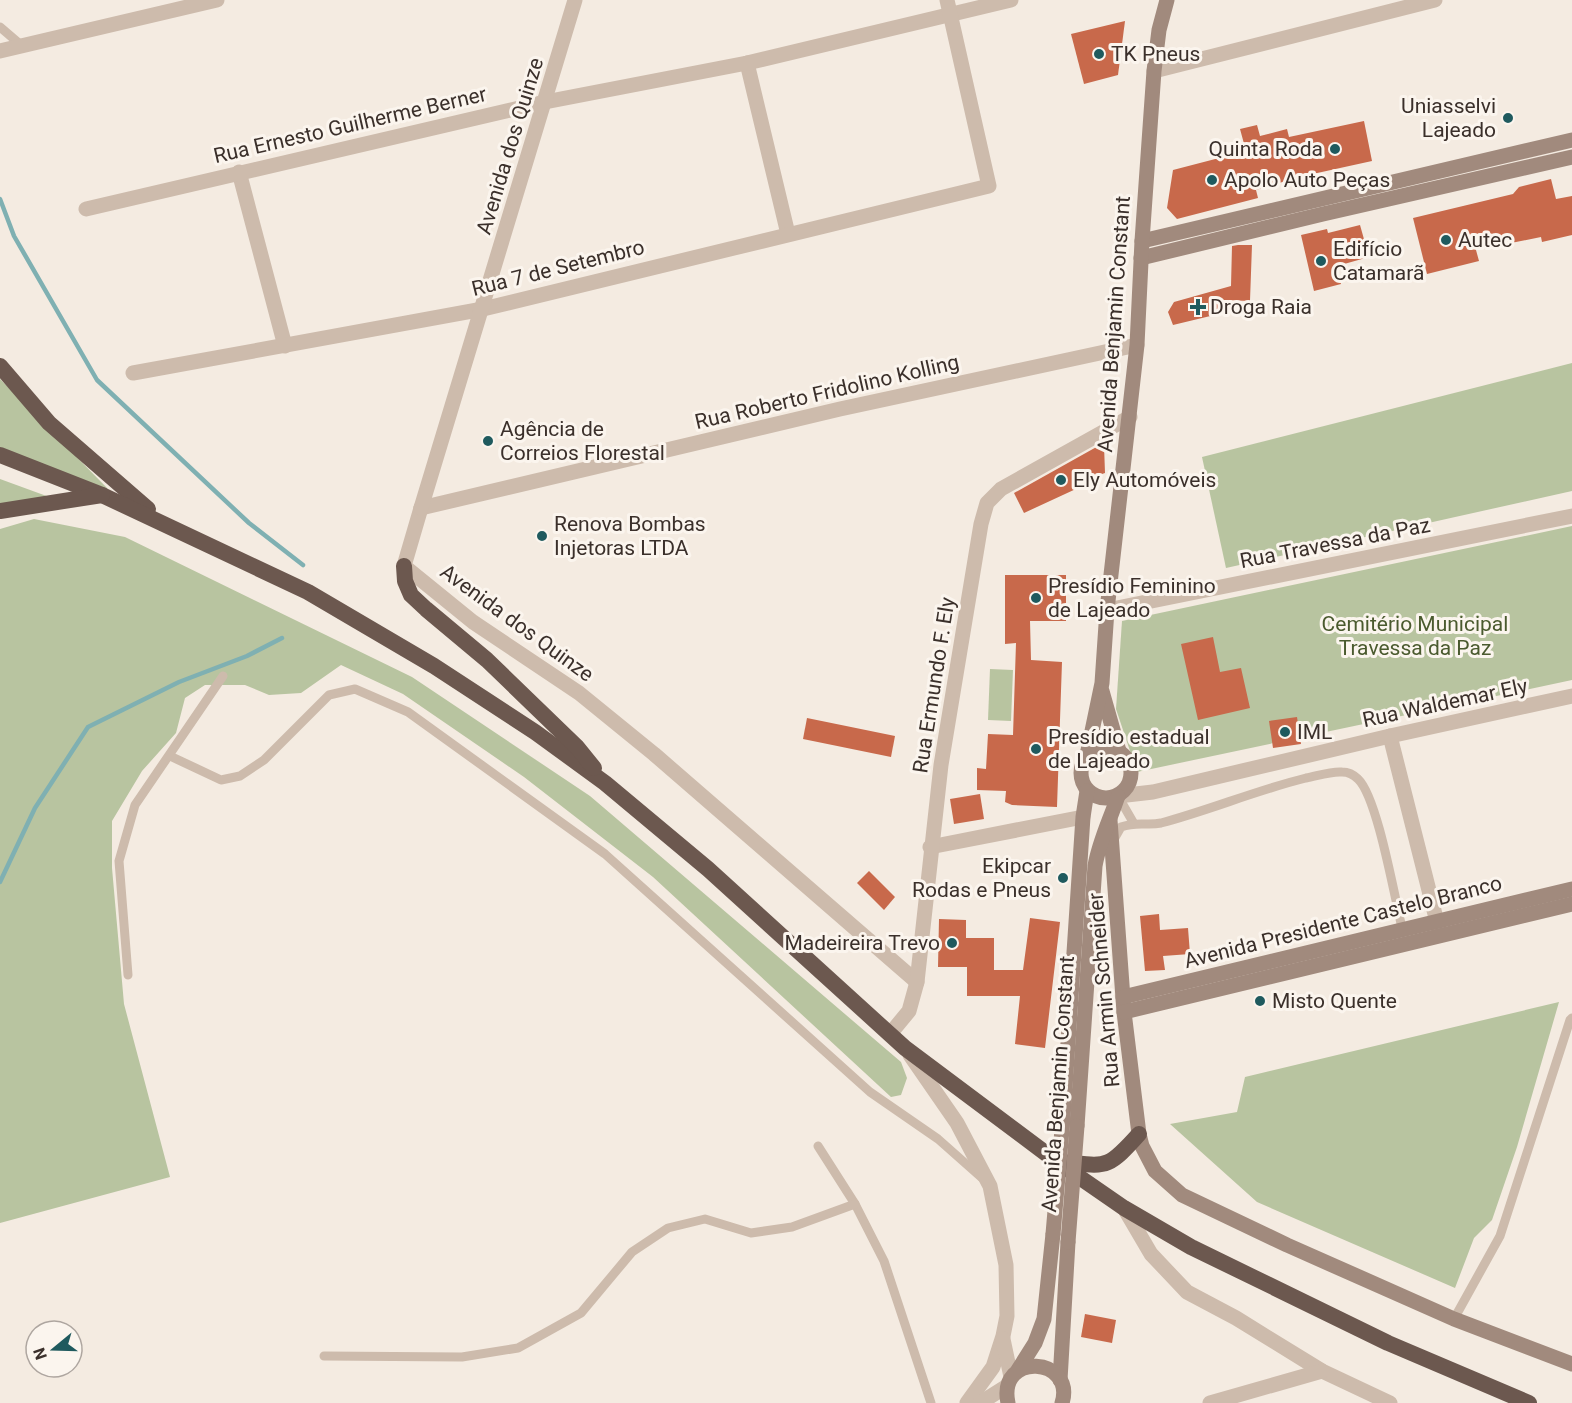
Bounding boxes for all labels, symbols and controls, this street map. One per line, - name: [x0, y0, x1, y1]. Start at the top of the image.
- place label: TK Pneus: [1111, 42, 1200, 66]
- marker: TK Pneus: [1092, 47, 1106, 61]
- street label: Avenida dos Quinze: [472, 55, 548, 237]
- street label: Rua Ernesto Guilherme Berner: [211, 82, 489, 168]
- place label: Uniasselvi Lajeado: [1401, 94, 1496, 142]
- marker: Uniasselvi Lajeado: [1501, 111, 1515, 125]
- place label: Quinta Roda: [1209, 137, 1323, 161]
- marker: Quinta Roda: [1328, 142, 1342, 156]
- place label: Apolo Auto Peças: [1224, 168, 1390, 192]
- marker: Apolo Auto Peças: [1205, 173, 1219, 187]
- street label: Avenida Benjamin Constant: [1093, 195, 1135, 453]
- place label: Autec: [1458, 228, 1512, 252]
- marker: Autec: [1439, 233, 1453, 247]
- street label: Rua 7 de Setembro: [469, 235, 647, 301]
- place label: Edifício Catamarã: [1333, 237, 1424, 285]
- marker: Edifício Catamarã: [1314, 254, 1328, 268]
- place label: Droga Raia: [1210, 295, 1312, 319]
- marker: Droga Raia: [1191, 300, 1205, 314]
- street label: Rua Roberto Fridolino Kolling: [693, 350, 961, 434]
- place label: Agência de Correios Florestal: [500, 417, 665, 465]
- marker: Agência de Correios Florestal: [481, 434, 495, 448]
- place label: Ely Automóveis: [1073, 468, 1216, 492]
- marker: Ely Automóveis: [1054, 473, 1068, 487]
- place label: Renova Bombas Injetoras LTDA: [554, 512, 706, 560]
- street label: Rua Travessa da Paz: [1238, 513, 1432, 573]
- marker: Renova Bombas Injetoras LTDA: [535, 529, 549, 543]
- street label: Avenida dos Quinze: [436, 559, 598, 687]
- place label: Presídio Feminino de Lajeado: [1048, 574, 1216, 622]
- marker: Presídio Feminino de Lajeado: [1029, 591, 1043, 605]
- street label: Rua Ermundo F. Ely: [908, 595, 960, 775]
- park label: Cemitério Municipal Travessa da Paz: [1322, 612, 1508, 660]
- street label: Rua Waldemar Ely: [1360, 674, 1530, 732]
- place label: IML: [1297, 720, 1332, 744]
- place label: Presídio estadual de Lajeado: [1048, 725, 1210, 773]
- marker: IML: [1278, 725, 1292, 739]
- marker: Presídio estadual de Lajeado: [1029, 742, 1043, 756]
- place label: Ekipcar Rodas e Pneus: [912, 854, 1051, 902]
- marker: Ekipcar Rodas e Pneus: [1056, 871, 1070, 885]
- street label: Avenida Presidente Castelo Branco: [1182, 871, 1504, 973]
- street label: Rua Armin Schneider: [1084, 892, 1124, 1088]
- place label: Madeireira Trevo: [784, 931, 940, 955]
- marker: Madeireira Trevo: [945, 936, 959, 950]
- street label: Avenida Benjamin Constant: [1037, 955, 1079, 1213]
- place label: Misto Quente: [1272, 989, 1397, 1013]
- marker: Misto Quente: [1253, 994, 1267, 1008]
- north arrow: [24, 1319, 84, 1379]
- text: N: [29, 1345, 51, 1362]

